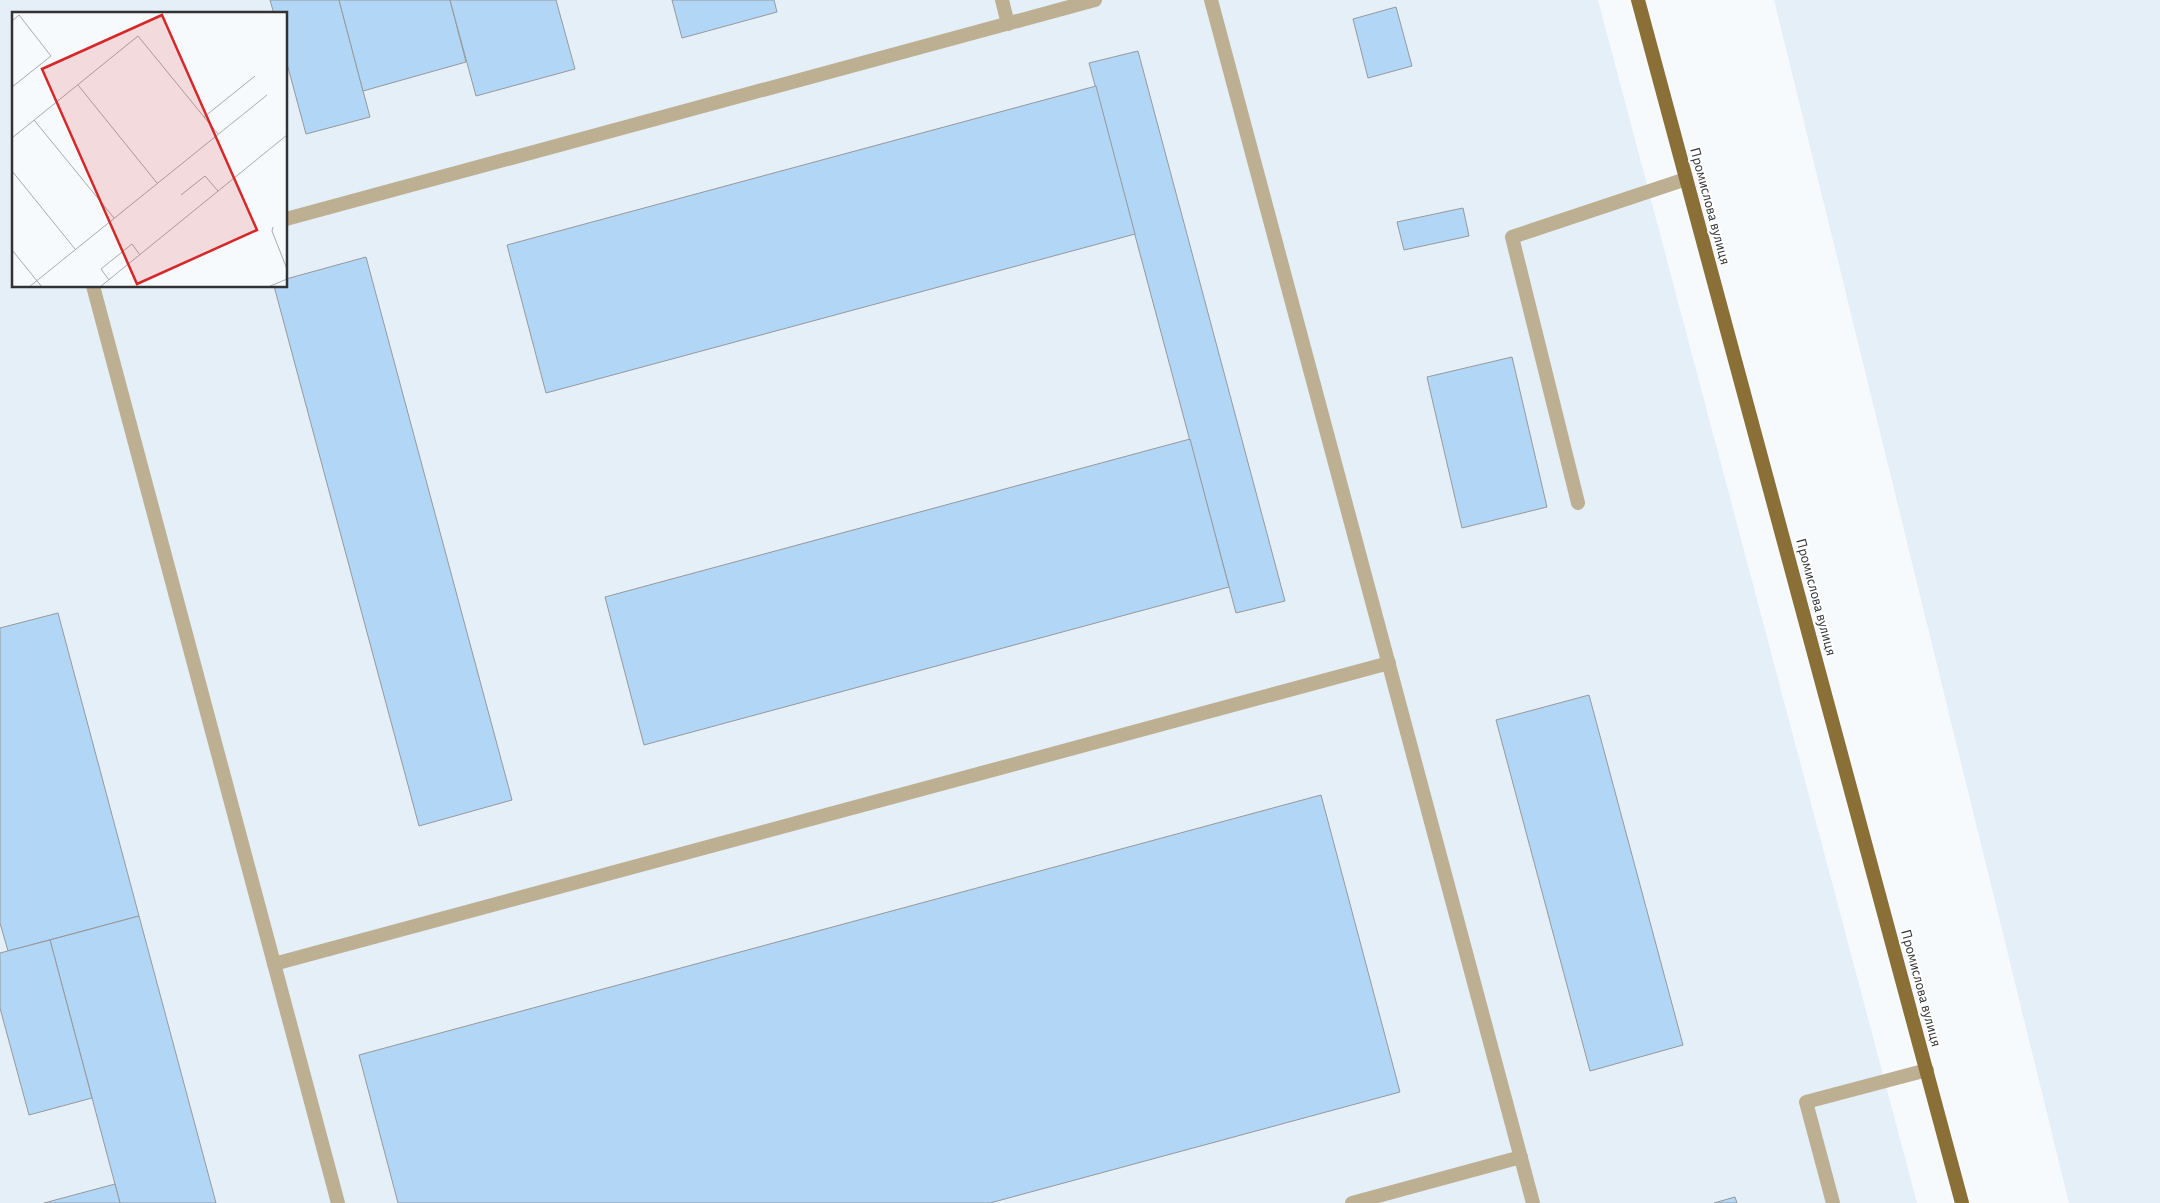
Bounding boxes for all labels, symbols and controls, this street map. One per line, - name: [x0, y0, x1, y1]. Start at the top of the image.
- inset map: [12, 12, 288, 288]
- street label: Промислова вулиця: [1687, 146, 1733, 266]
- street label: Промислова вулиця: [1793, 537, 1839, 657]
- street label: Промислова вулиця: [1898, 928, 1944, 1048]

